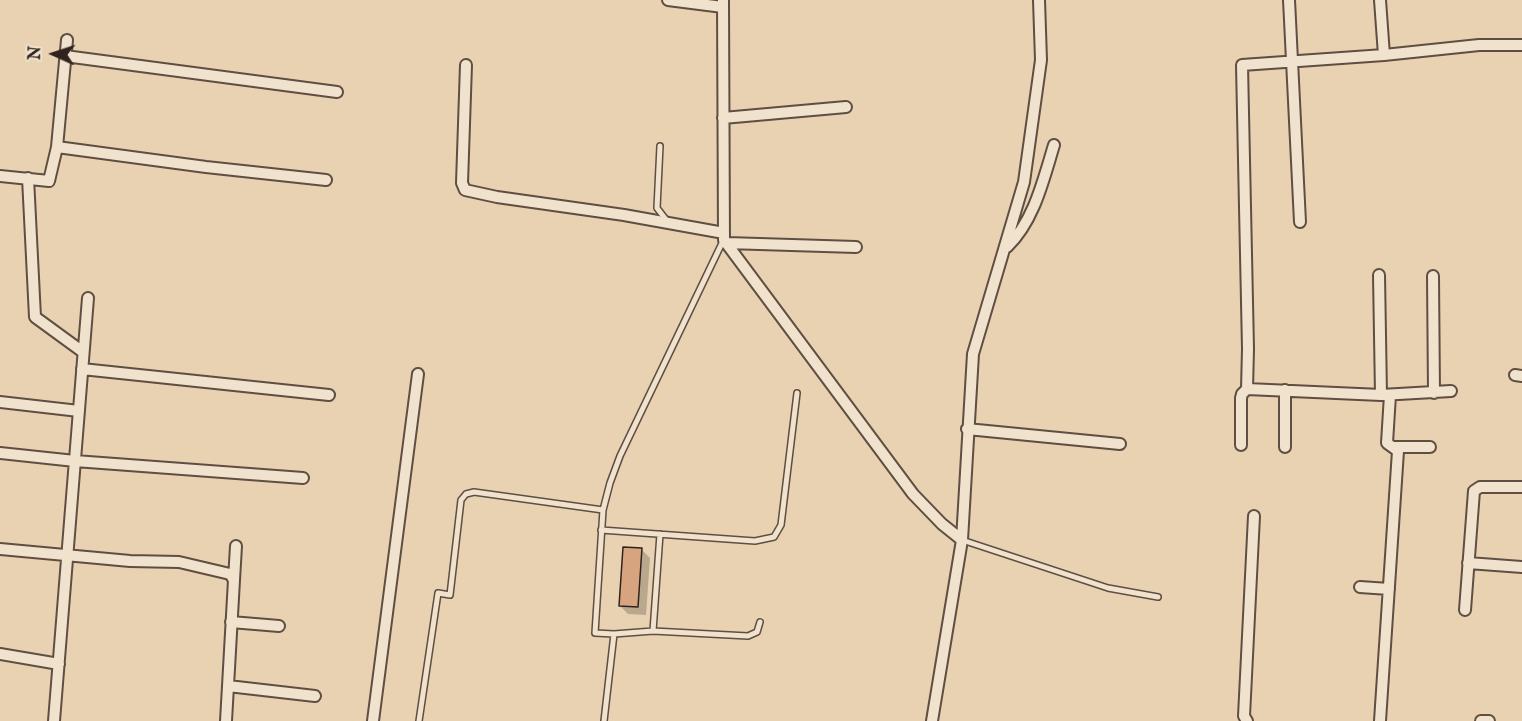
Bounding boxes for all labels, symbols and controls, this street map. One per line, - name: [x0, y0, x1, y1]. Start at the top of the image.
- north arrow: [24, 24, 84, 84]
- text: N: [26, 46, 46, 60]

